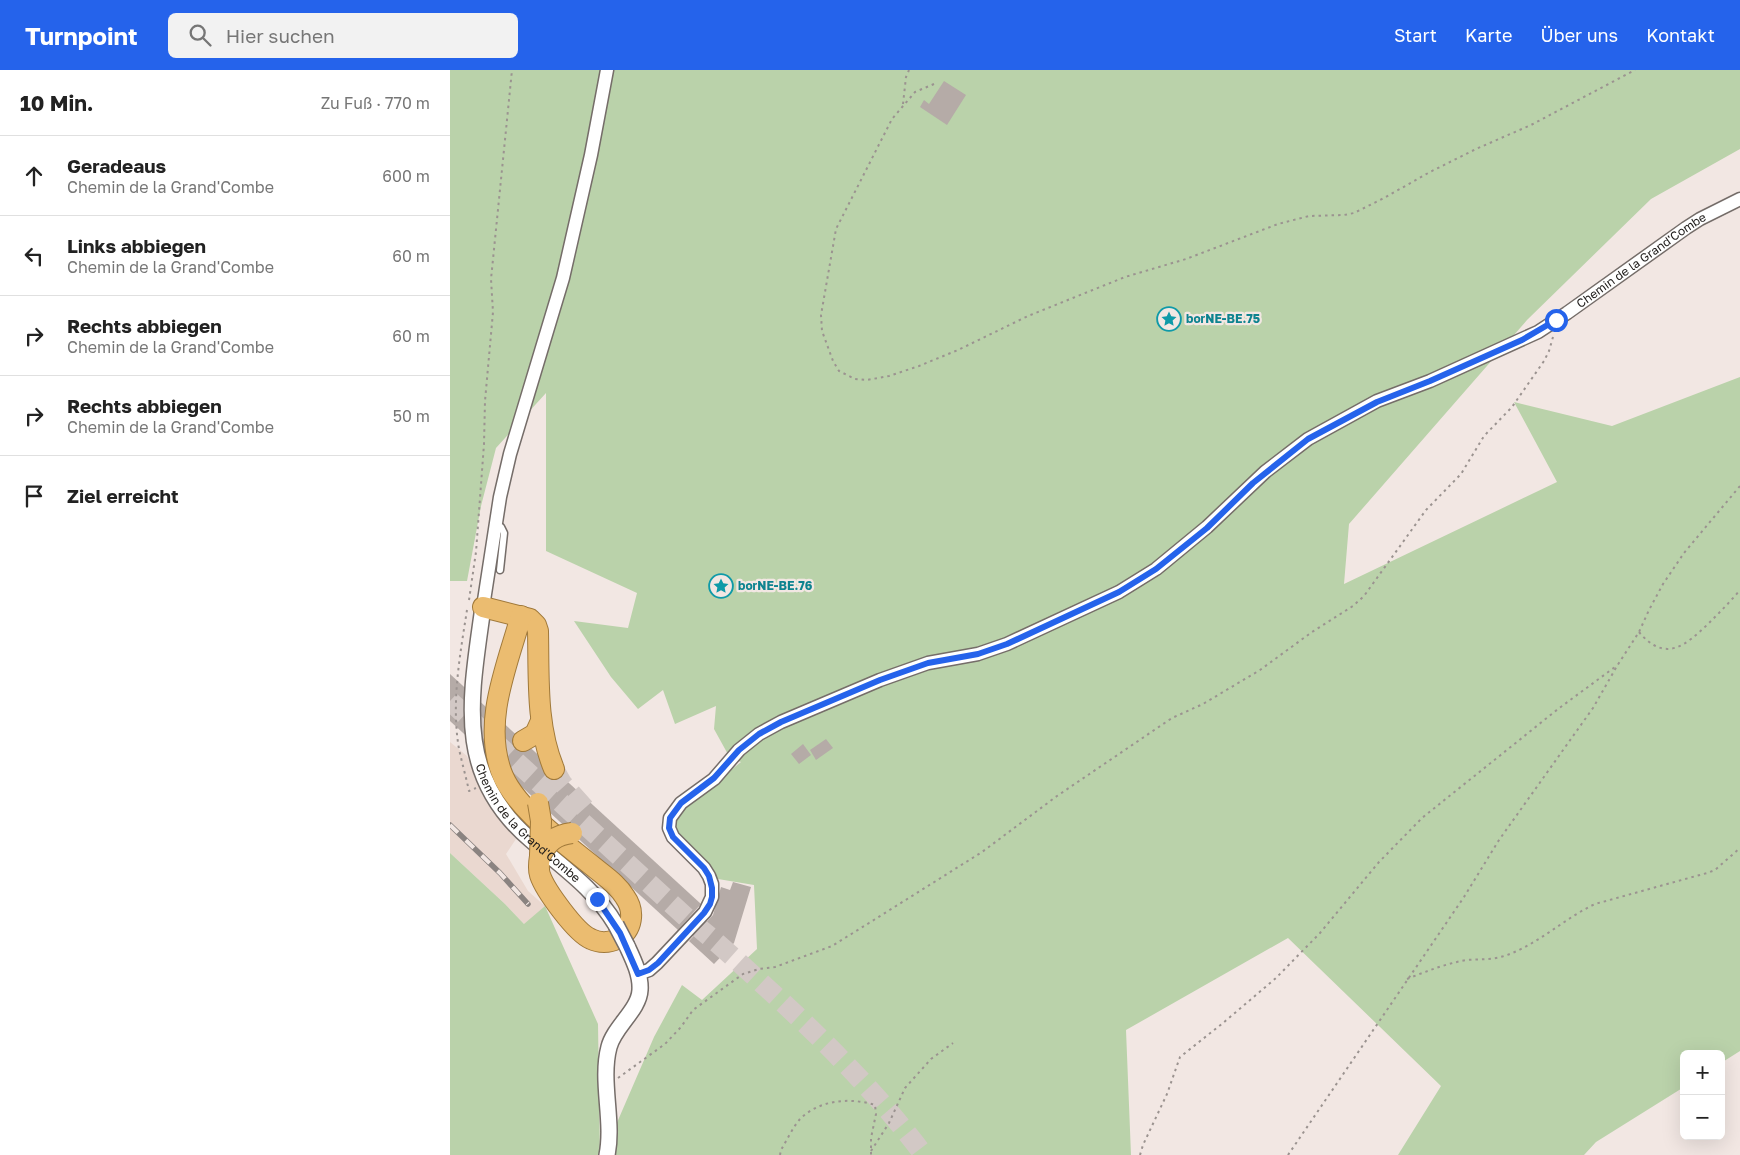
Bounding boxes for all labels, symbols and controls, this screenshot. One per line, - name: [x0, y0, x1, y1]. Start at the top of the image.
- search box: [168, 13, 518, 58]
- text: Turnpoint: [25, 21, 138, 50]
- icon: search: [186, 21, 214, 49]
- text: Hier suchen: [226, 24, 335, 47]
- text: Start: [1394, 24, 1437, 46]
- text: Karte: [1465, 24, 1512, 46]
- text: Über uns: [1540, 24, 1618, 46]
- text: Kontakt: [1646, 24, 1715, 46]
- text: 10 Min.: [20, 90, 94, 116]
- text: Zu Fuß · 770 m: [321, 93, 430, 113]
- text: Geradeaus: [67, 154, 166, 177]
- icon: ahead: [20, 162, 48, 190]
- text: 600 m: [382, 166, 430, 186]
- text: Chemin de la Grand'Combe: [67, 177, 274, 197]
- street label: Chemin de la Grand'Combe: [1573, 209, 1708, 311]
- text: Links abbiegen: [67, 234, 206, 257]
- icon: left: [20, 242, 48, 270]
- text: 60 m: [392, 246, 430, 266]
- text: Chemin de la Grand'Combe: [67, 257, 274, 277]
- place icon: borNE-BE.75: [1156, 306, 1182, 332]
- route start: [1545, 309, 1568, 332]
- place label: borNE-BE.75: [1186, 311, 1260, 326]
- text: Rechts abbiegen: [67, 314, 222, 337]
- icon: right: [20, 322, 48, 350]
- text: 60 m: [392, 326, 430, 346]
- text: Chemin de la Grand'Combe: [67, 337, 274, 357]
- text: Rechts abbiegen: [67, 394, 222, 417]
- icon: right: [20, 402, 48, 430]
- text: 50 m: [393, 406, 430, 426]
- text: Chemin de la Grand'Combe: [67, 417, 274, 437]
- icon: arrive: [20, 482, 48, 510]
- text: Ziel erreicht: [67, 484, 179, 507]
- place icon: borNE-BE.76: [708, 573, 734, 599]
- place label: borNE-BE.76: [738, 578, 813, 593]
- street label: Chemin de la Grand'Combe: [473, 762, 584, 885]
- route end: [586, 888, 609, 911]
- map controls: [1680, 1050, 1725, 1140]
- button: +: [1680, 1050, 1725, 1095]
- button: −: [1680, 1095, 1725, 1140]

